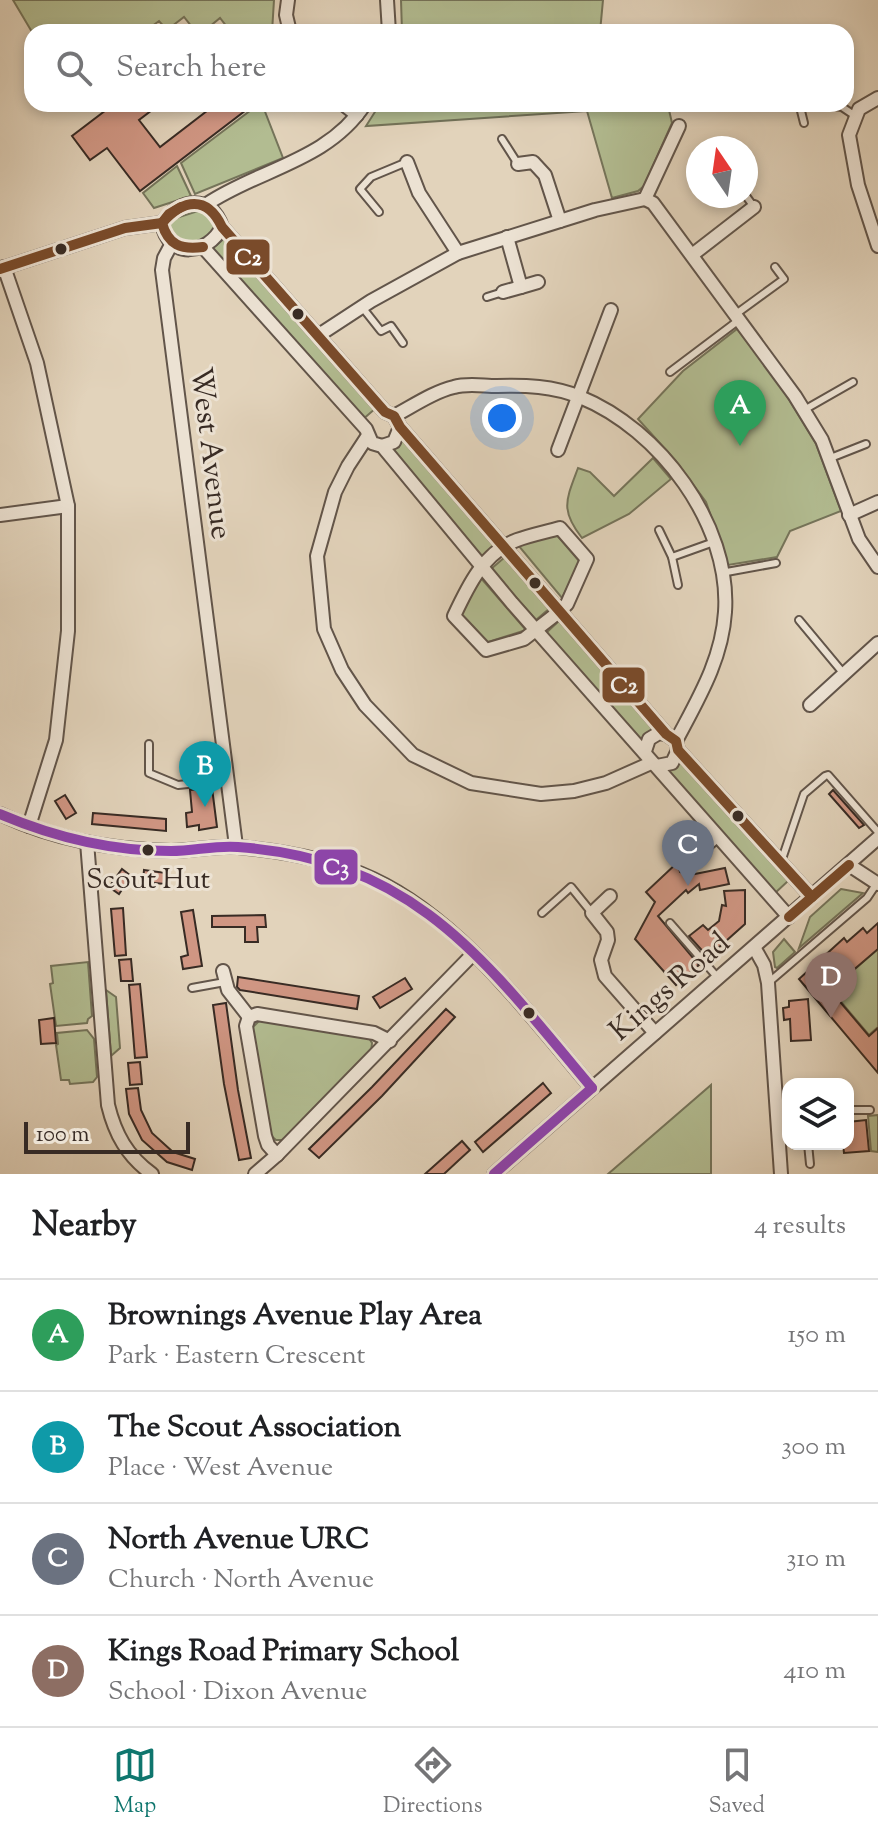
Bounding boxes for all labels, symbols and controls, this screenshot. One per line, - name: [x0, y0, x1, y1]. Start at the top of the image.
- search box: [24, 24, 854, 112]
- icon: search: [52, 46, 96, 90]
- text: Search here: [116, 47, 266, 90]
- north arrow: [686, 136, 758, 208]
- line badge: C2: [225, 238, 271, 276]
- unlabelled marker: [53, 241, 69, 257]
- text: C2: [234, 244, 262, 276]
- unlabelled marker: [290, 306, 306, 322]
- street label: West Avenue: [178, 365, 241, 542]
- pin: A: [714, 380, 766, 446]
- your location: [482, 398, 522, 438]
- unlabelled marker: [527, 575, 543, 591]
- line badge: C2: [601, 666, 646, 704]
- text: C2: [610, 672, 638, 704]
- pin: B: [179, 741, 231, 807]
- unlabelled marker: [730, 808, 746, 824]
- pin: C: [662, 820, 714, 886]
- marker: Scout Hut: [140, 842, 156, 858]
- line badge: C3: [313, 848, 359, 886]
- text: C3: [323, 854, 349, 886]
- place label: Scout Hut: [86, 861, 211, 901]
- street label: Kings Road: [601, 923, 741, 1053]
- pin: D: [805, 952, 857, 1018]
- unlabelled marker: [521, 1005, 537, 1021]
- map controls: [782, 1078, 854, 1150]
- button: layers: [782, 1078, 854, 1150]
- scale bar: [24, 1118, 190, 1154]
- text: 100 m: [36, 1120, 89, 1152]
- text: Nearby: [32, 1202, 137, 1251]
- text: 4 results: [754, 1208, 846, 1245]
- text: Brownings Avenue Play Area: [108, 1295, 482, 1338]
- text: A: [47, 1317, 69, 1354]
- text: 150 m: [787, 1317, 846, 1354]
- text: Park · Eastern Crescent: [108, 1338, 365, 1375]
- text: The Scout Association: [108, 1407, 401, 1450]
- text: B: [50, 1429, 66, 1466]
- text: 300 m: [781, 1429, 846, 1466]
- text: Place · West Avenue: [108, 1450, 333, 1487]
- text: North Avenue URC: [108, 1519, 369, 1562]
- text: C: [48, 1541, 68, 1578]
- text: 310 m: [786, 1541, 846, 1578]
- text: Church · North Avenue: [108, 1562, 374, 1599]
- text: Kings Road Primary School: [108, 1631, 459, 1674]
- text: D: [48, 1653, 68, 1690]
- text: 410 m: [784, 1653, 846, 1690]
- text: School · Dixon Avenue: [108, 1674, 367, 1711]
- tab: Map: [113, 1743, 157, 1823]
- tab: Directions: [383, 1743, 482, 1823]
- tab: Saved: [708, 1743, 765, 1823]

